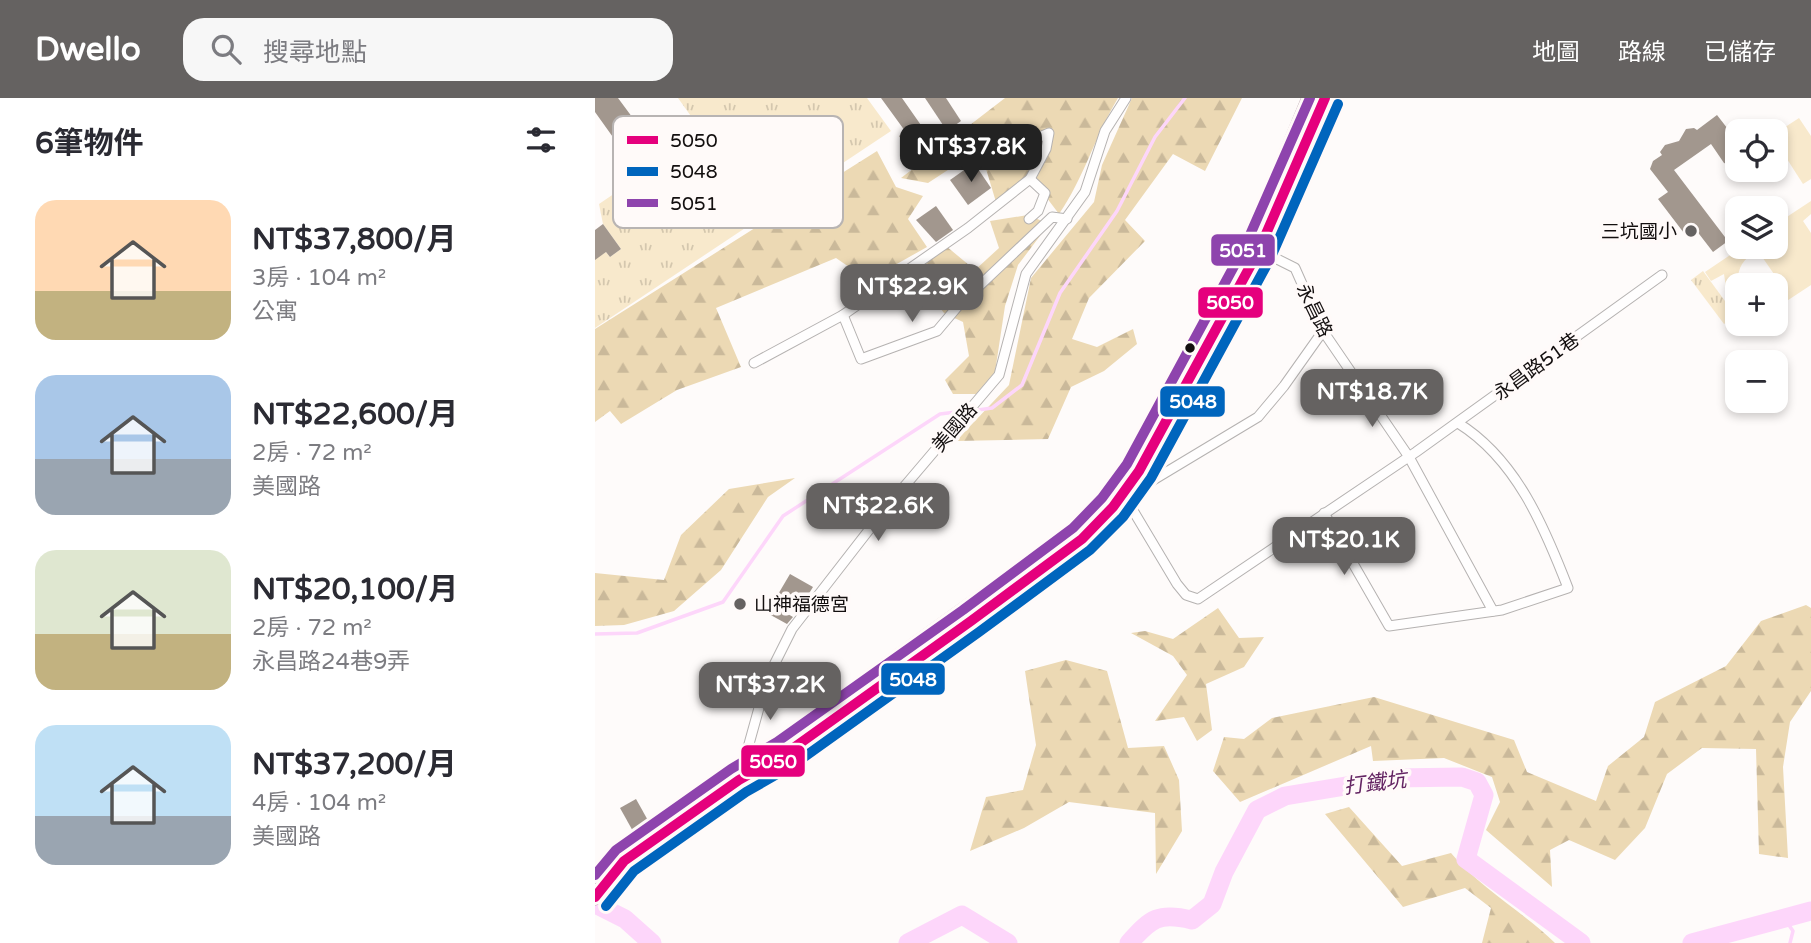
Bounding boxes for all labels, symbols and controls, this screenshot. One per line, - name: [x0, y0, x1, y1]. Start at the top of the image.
- search box: [183, 18, 673, 81]
- text: Dwello: [35, 30, 141, 69]
- icon: search: [207, 30, 245, 68]
- text: 搜尋地點: [263, 37, 367, 68]
- text: 地圖: [1532, 38, 1580, 67]
- text: 路線: [1618, 38, 1666, 67]
- text: 已儲存: [1704, 38, 1776, 67]
- legend: [613, 116, 843, 228]
- map controls: [1725, 119, 1788, 413]
- button: locate: [1725, 119, 1788, 182]
- icon: filters: [522, 121, 560, 159]
- text: 6筆物件: [35, 125, 144, 162]
- pin: NT$37.8K: [899, 125, 1043, 184]
- text: 5050: [670, 130, 718, 152]
- text: NT$37.8K: [916, 133, 1026, 161]
- text: 5048: [670, 161, 718, 183]
- text: 5051: [670, 193, 718, 215]
- button: layers: [1725, 196, 1788, 259]
- text: NT$37,800/月: [252, 221, 456, 258]
- place label: 三坑國小: [1601, 221, 1677, 243]
- marker: 三坑國小: [1683, 223, 1699, 239]
- icon: home: [91, 228, 175, 312]
- line badge: 5051: [1210, 233, 1276, 267]
- text: 5051: [1219, 240, 1267, 262]
- text: 3房 · 104 m²: [252, 264, 386, 292]
- pin: NT$22.9K: [840, 264, 984, 324]
- text: NT$22.9K: [856, 273, 968, 301]
- button: +: [1725, 273, 1788, 336]
- street label: 永昌路: [1292, 280, 1336, 341]
- line badge: 5050: [1197, 286, 1264, 319]
- text: 5050: [1206, 292, 1254, 314]
- text: 公寓: [252, 298, 298, 326]
- street label: 永昌路51巷: [1490, 329, 1583, 405]
- unlabelled marker: [1183, 341, 1197, 355]
- button: −: [1725, 350, 1788, 413]
- pin: NT$18.7K: [1300, 370, 1444, 429]
- text: NT$18.7K: [1316, 378, 1428, 406]
- line badge: 5048: [1159, 385, 1226, 418]
- text: 5048: [1169, 391, 1217, 413]
- text: NT$22,600/月: [252, 396, 458, 433]
- street label: 美國路: [928, 399, 982, 456]
- icon: home: [91, 403, 175, 487]
- text: 2房 · 72 m²: [252, 439, 372, 467]
- text: 美國路: [252, 473, 321, 501]
- pin: NT$22.6K: [806, 484, 950, 543]
- text: NT$22.6K: [822, 492, 934, 520]
- pin: NT$20.1K: [1272, 518, 1416, 577]
- text: NT$20.1K: [1288, 526, 1400, 554]
- text: NT$20,100/月: [252, 571, 458, 608]
- icon: home: [91, 578, 175, 662]
- place label: 山神福德宮: [754, 594, 849, 616]
- marker: 山神福德宮: [732, 596, 748, 612]
- text: 2房 · 72 m²: [252, 614, 372, 642]
- text: 永昌路24巷9弄: [252, 648, 410, 676]
- pin: NT$37.2K: [698, 662, 842, 722]
- line badge: 5048: [880, 662, 946, 696]
- text: 5048: [889, 669, 937, 691]
- text: NT$37.2K: [715, 671, 825, 699]
- line badge: 5050: [740, 744, 806, 778]
- text: NT$37,200/月: [252, 746, 457, 783]
- text: 5050: [749, 751, 797, 773]
- icon: home: [91, 753, 175, 837]
- water label: 打鐵坑: [1342, 767, 1411, 800]
- text: 4房 · 104 m²: [252, 789, 386, 817]
- text: 美國路: [252, 823, 321, 851]

